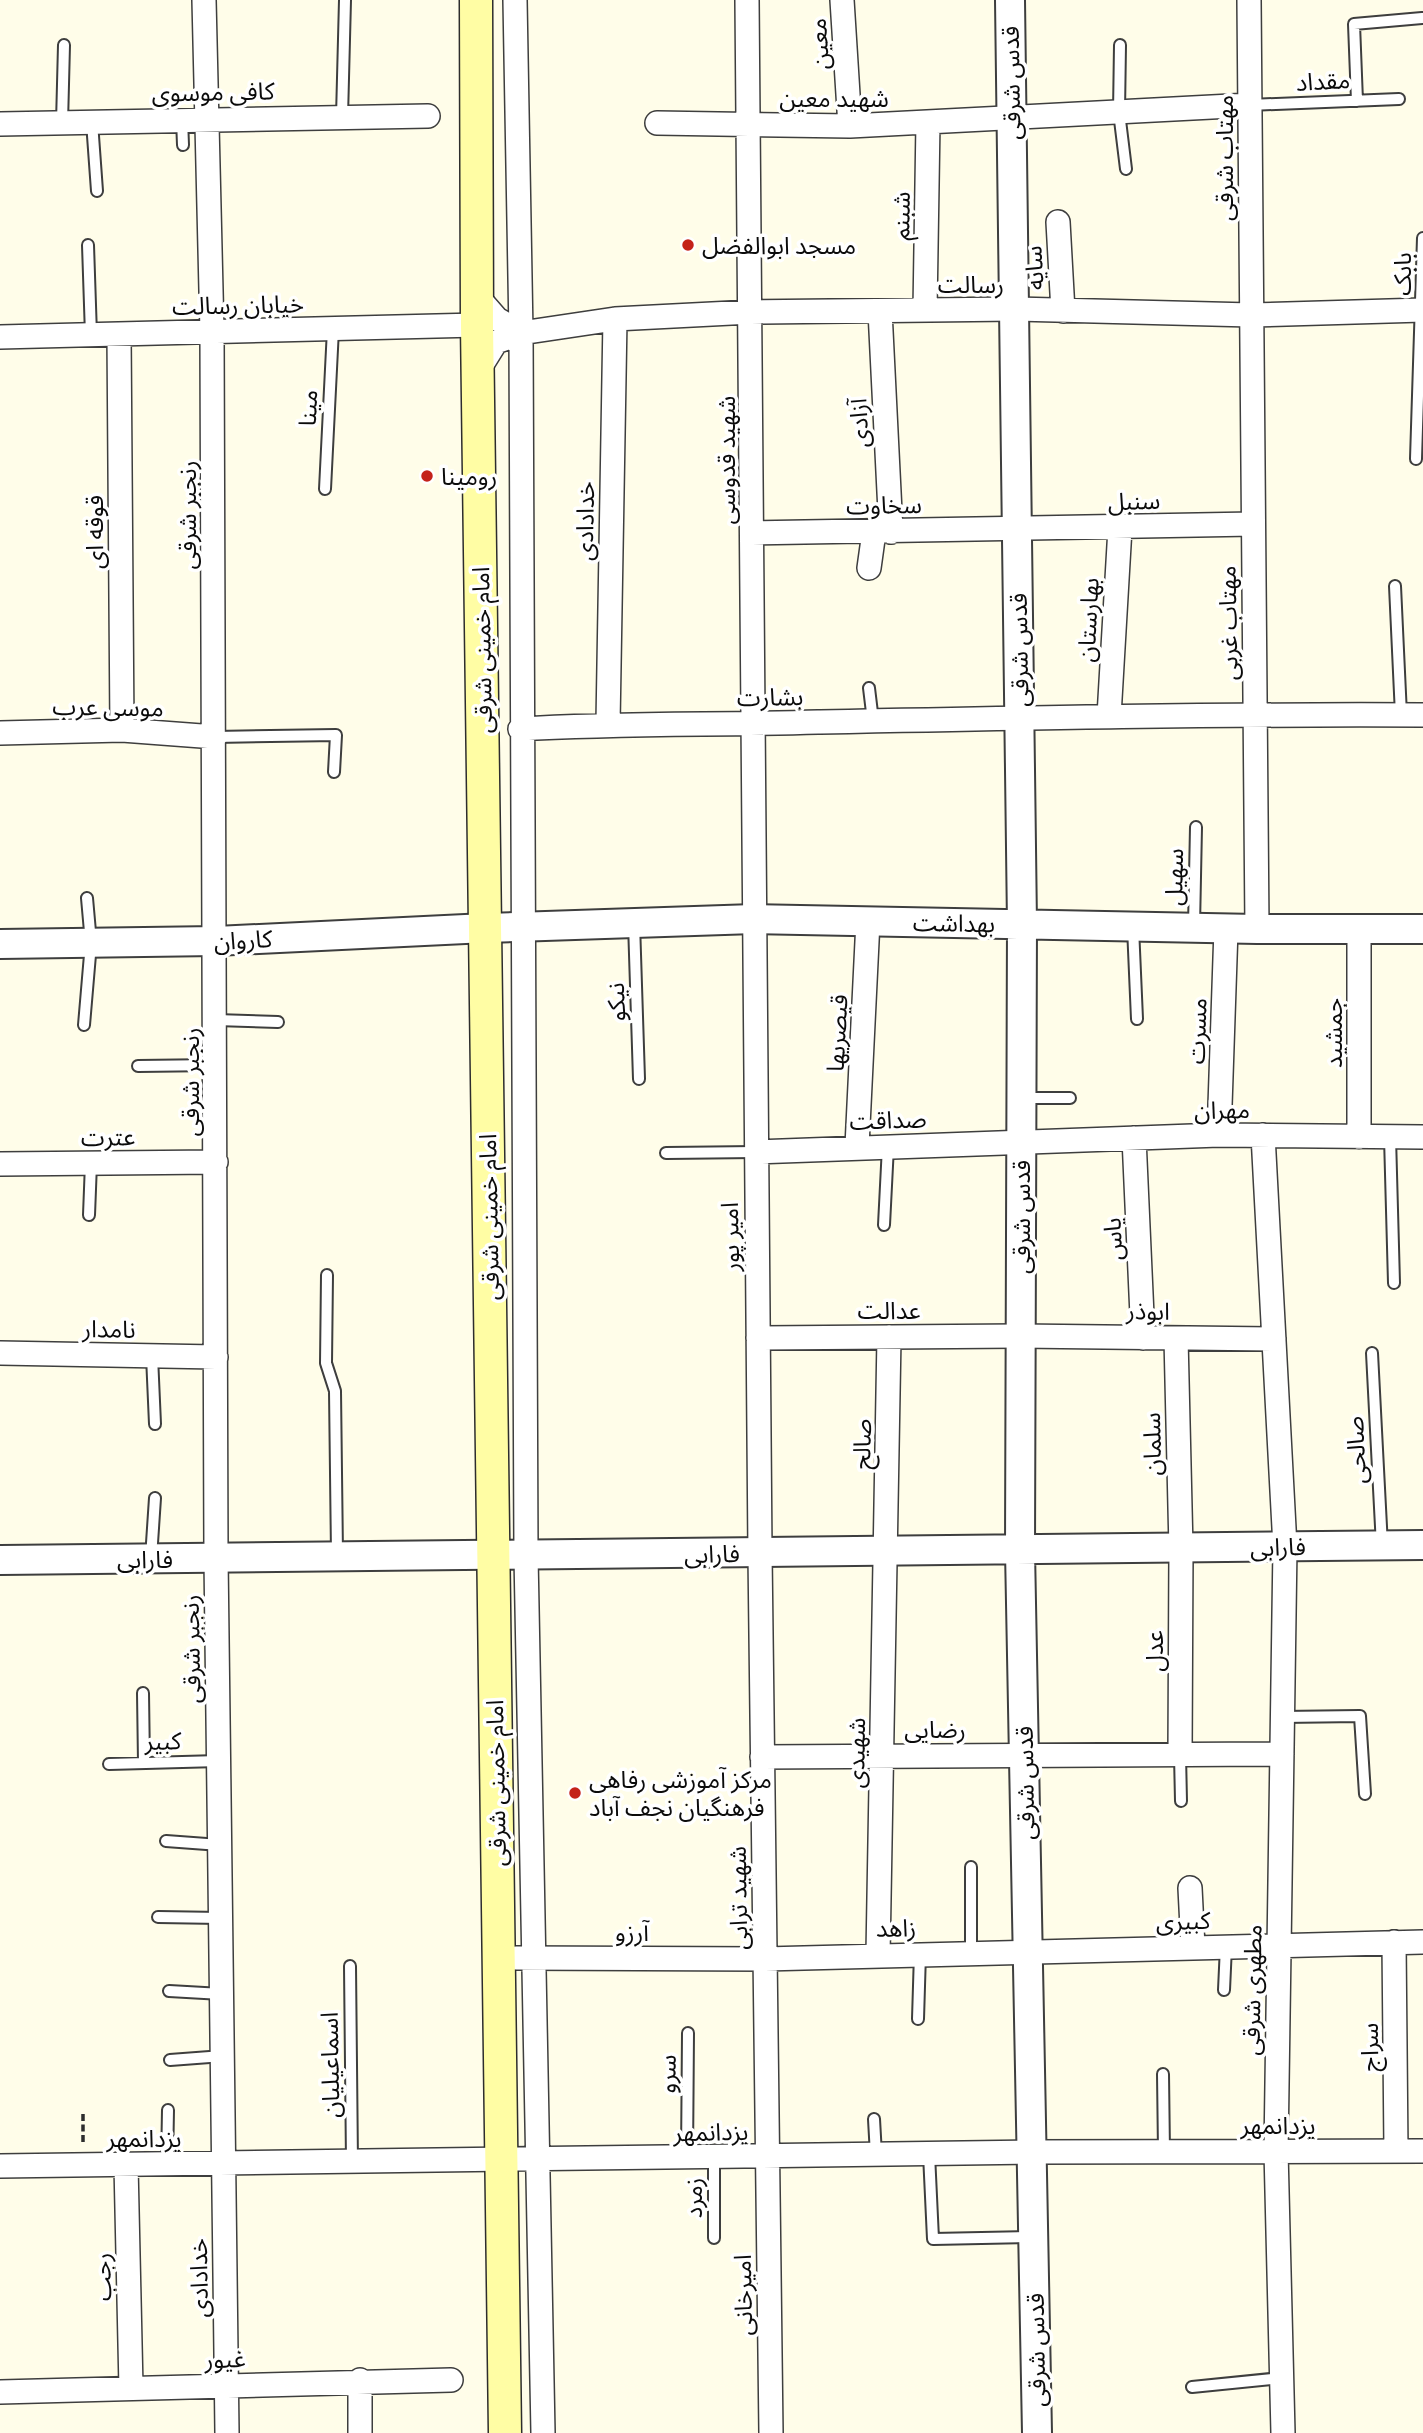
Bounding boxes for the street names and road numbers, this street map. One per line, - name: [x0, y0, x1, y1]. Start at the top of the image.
- street label: معین: [803, 17, 835, 71]
- street label: قدس شرقی: [996, 26, 1026, 140]
- street label: مقداد: [1295, 65, 1351, 97]
- street label: کافی موسوی: [151, 76, 276, 108]
- street label: شهید معین: [779, 84, 889, 113]
- street label: مهتاب شرقی: [1210, 95, 1239, 221]
- street label: شبنم: [886, 191, 919, 241]
- street label: سایه: [1018, 245, 1050, 291]
- street label: بابک: [1388, 252, 1417, 296]
- street label: رسالت: [938, 270, 1004, 299]
- street label: خیابان رسالت: [172, 289, 304, 321]
- street label: مینا: [293, 389, 323, 427]
- street label: شهید قدوسی: [712, 396, 741, 524]
- street label: آزادی: [843, 397, 875, 448]
- street label: رنجبر شرقی: [173, 460, 202, 570]
- street label: خدادادی: [570, 481, 600, 561]
- street label: سنبل: [1107, 486, 1161, 516]
- street label: سخاوت: [846, 490, 922, 520]
- street label: قوقه ای: [80, 495, 109, 569]
- street label: مهتاب غربی: [1212, 565, 1244, 681]
- street label: امام خمینی شرقی: [466, 566, 502, 734]
- street label: بهارستان: [1071, 577, 1105, 663]
- street label: قدس شرقی: [1004, 593, 1034, 707]
- street label: بشارت: [737, 682, 803, 712]
- street label: موسی عرب: [52, 692, 164, 722]
- street label: سهیل: [1159, 848, 1189, 906]
- street label: بهداشت: [913, 908, 995, 938]
- street label: کاروان: [213, 924, 274, 956]
- street label: نیکو: [601, 982, 631, 1022]
- street label: قیصریها: [820, 994, 854, 1072]
- street label: مسرت: [1181, 997, 1213, 1065]
- street label: جمشید: [1319, 998, 1348, 1068]
- street label: رنجبر شرقی: [176, 1027, 205, 1137]
- street label: مهران: [1194, 1095, 1250, 1125]
- street label: صداقت: [849, 1104, 927, 1136]
- street label: عترت: [81, 1122, 135, 1152]
- street label: امام خمینی شرقی: [473, 1133, 509, 1301]
- street label: قدس شرقی: [1007, 1160, 1036, 1274]
- street label: امیر پور: [715, 1202, 746, 1273]
- street label: یاس: [1097, 1217, 1129, 1261]
- street label: عدالت: [857, 1296, 921, 1325]
- street label: ابوذر: [1125, 1296, 1170, 1326]
- street label: نامدار: [81, 1314, 136, 1344]
- street label: سلمان: [1137, 1412, 1167, 1476]
- street label: صالحی: [1340, 1415, 1372, 1485]
- street label: صالح: [847, 1419, 880, 1470]
- street label: فارابی: [1250, 1532, 1306, 1562]
- street label: فارابی: [684, 1539, 740, 1569]
- street label: فارابی: [117, 1545, 173, 1574]
- street label: رنجبر شرقی: [176, 1594, 206, 1704]
- street label: عدل: [1140, 1630, 1169, 1672]
- street label: امام خمینی شرقی: [480, 1699, 516, 1867]
- street label: رضایی: [904, 1715, 966, 1744]
- street label: شهیدی: [841, 1717, 871, 1789]
- street label: کبیر: [143, 1726, 183, 1756]
- street label: قدس شرقی: [1010, 1726, 1040, 1840]
- street label: شهید ترابی: [723, 1846, 753, 1950]
- street label: کبیری: [1155, 1906, 1212, 1936]
- street label: زاهد: [876, 1913, 916, 1943]
- street label: آرزو: [615, 1918, 650, 1947]
- street label: مطهری شرقی: [1236, 1924, 1268, 2056]
- street label: اسماعیلیان: [315, 2012, 345, 2118]
- street label: سراج: [1355, 2023, 1387, 2071]
- street label: سرو: [652, 2054, 682, 2094]
- street label: یزدانمهر: [1239, 2111, 1316, 2140]
- street label: یزدانمهر: [672, 2117, 749, 2147]
- street label: یزدانمهر: [105, 2124, 182, 2153]
- street label: زمرد: [679, 2178, 708, 2218]
- street label: خدادادی: [184, 2238, 214, 2318]
- street label: رجب: [87, 2253, 117, 2301]
- street label: امیرخانی: [728, 2254, 758, 2336]
- street label: قدس شرقی: [1021, 2293, 1051, 2407]
- street label: غیور: [203, 2344, 246, 2374]

